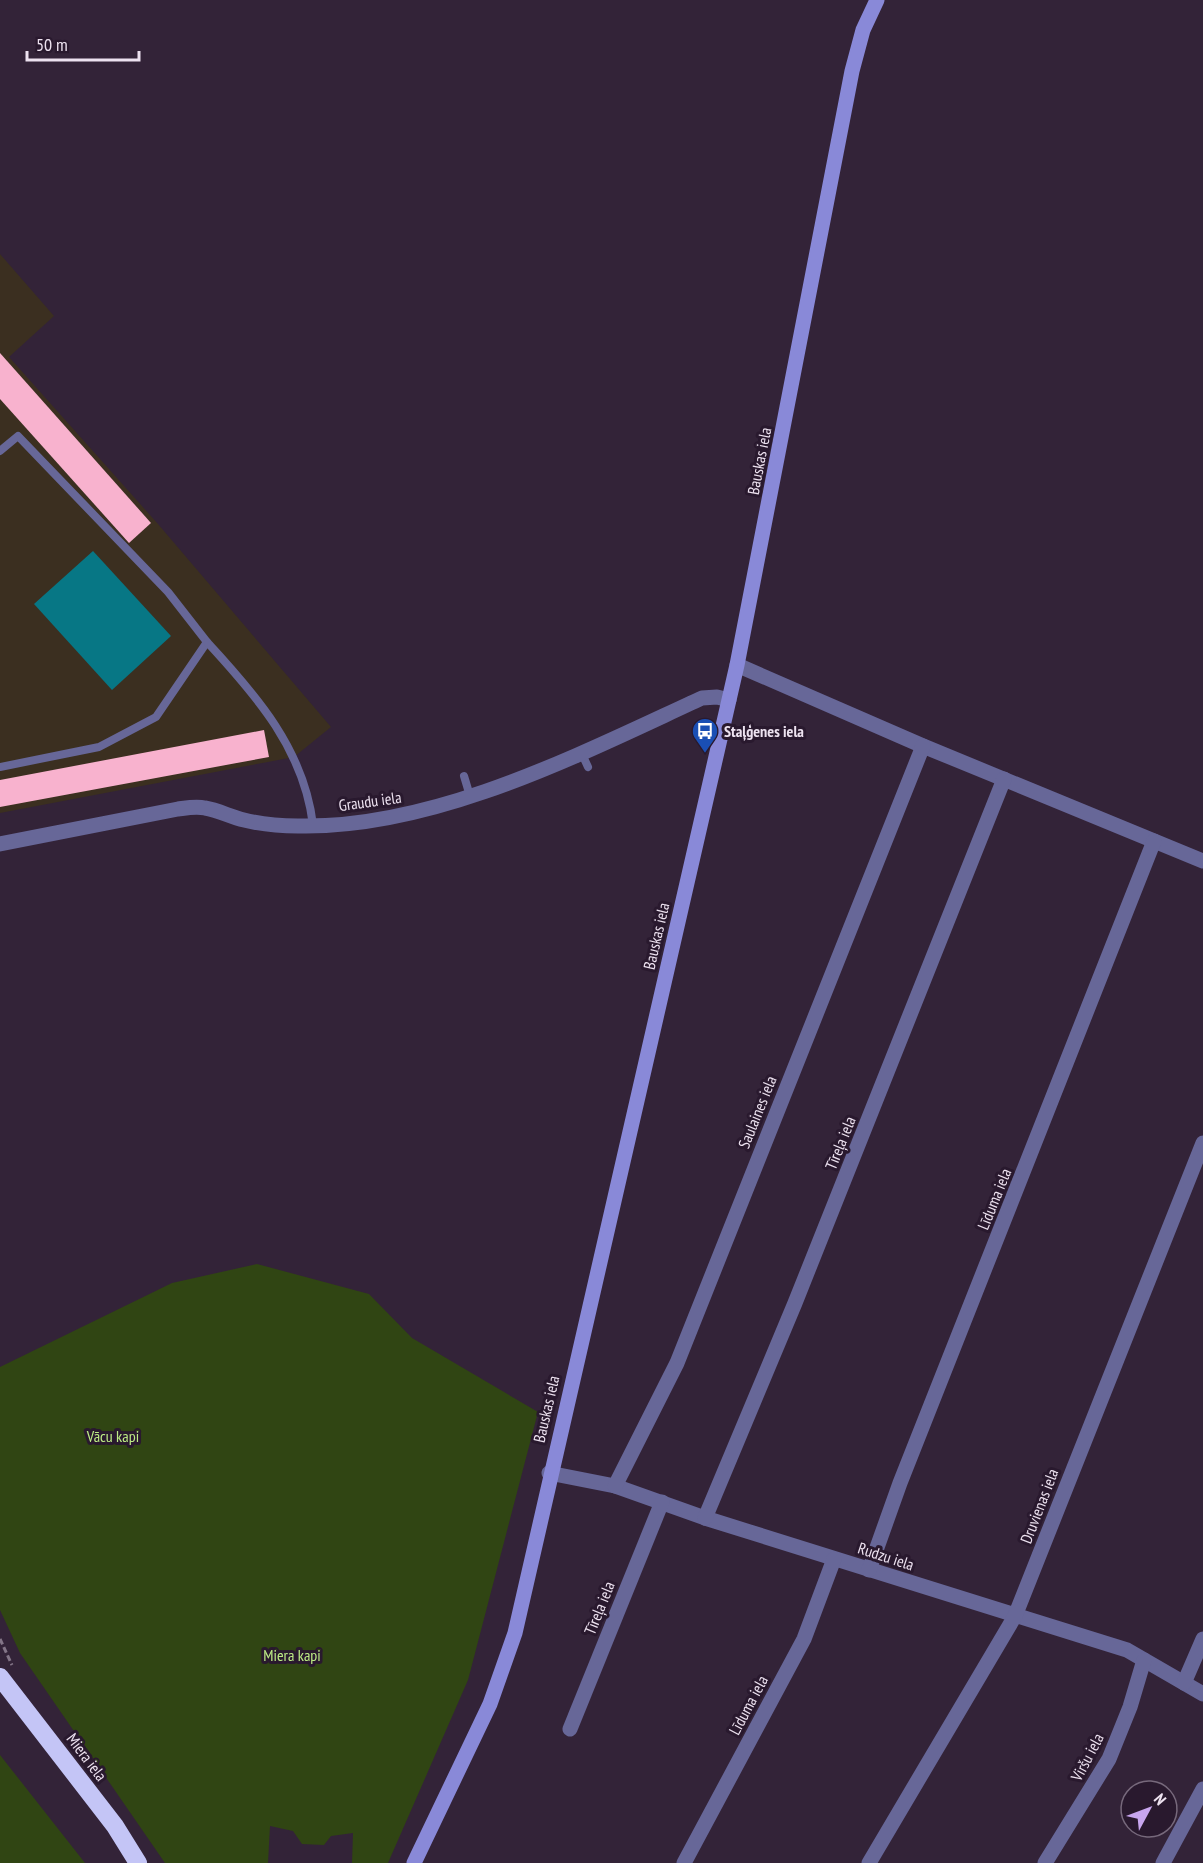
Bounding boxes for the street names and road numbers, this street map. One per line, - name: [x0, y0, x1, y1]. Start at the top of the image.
- street label: Bauskas iela: [743, 426, 775, 496]
- street label: Graudu iela: [337, 787, 403, 815]
- street label: Bauskas iela: [639, 901, 673, 971]
- street label: Saulaines iela: [733, 1073, 781, 1151]
- street label: Tīreļa iela: [820, 1113, 860, 1173]
- street label: Līduma iela: [973, 1165, 1015, 1233]
- street label: Bauskas iela: [529, 1374, 563, 1444]
- street label: Druvienas iela: [1016, 1466, 1062, 1546]
- street label: Rudzu iela: [855, 1538, 917, 1574]
- street label: Tīreļa iela: [579, 1578, 619, 1638]
- street label: Līduma iela: [724, 1672, 772, 1738]
- street label: Miera iela: [63, 1729, 111, 1785]
- street label: Viršu iela: [1066, 1730, 1108, 1785]

